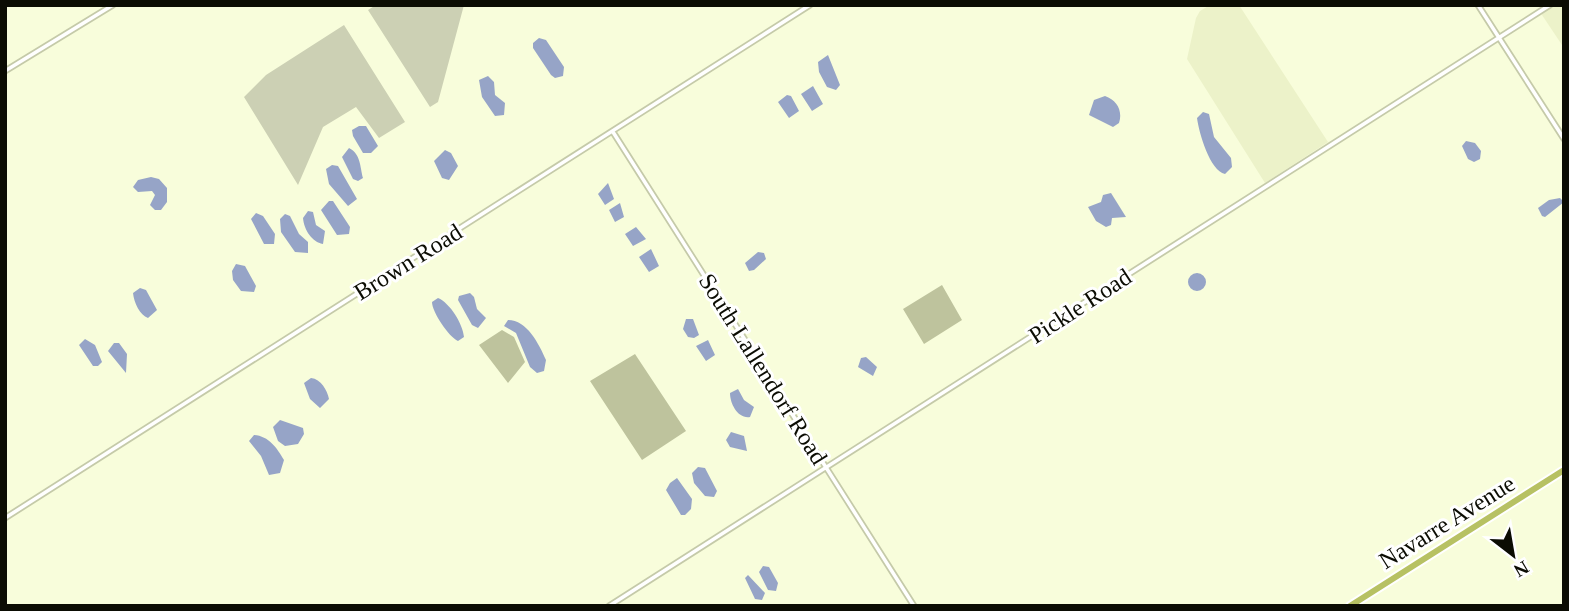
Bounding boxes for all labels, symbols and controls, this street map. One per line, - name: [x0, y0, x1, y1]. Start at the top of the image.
- street label: Brown Road: [349, 219, 467, 305]
- street label: Pickle Road: [1024, 263, 1136, 349]
- street label: South Lallendorf Road: [694, 269, 832, 469]
- street label: Navarre Avenue: [1373, 468, 1521, 576]
- north arrow: [1478, 520, 1548, 590]

